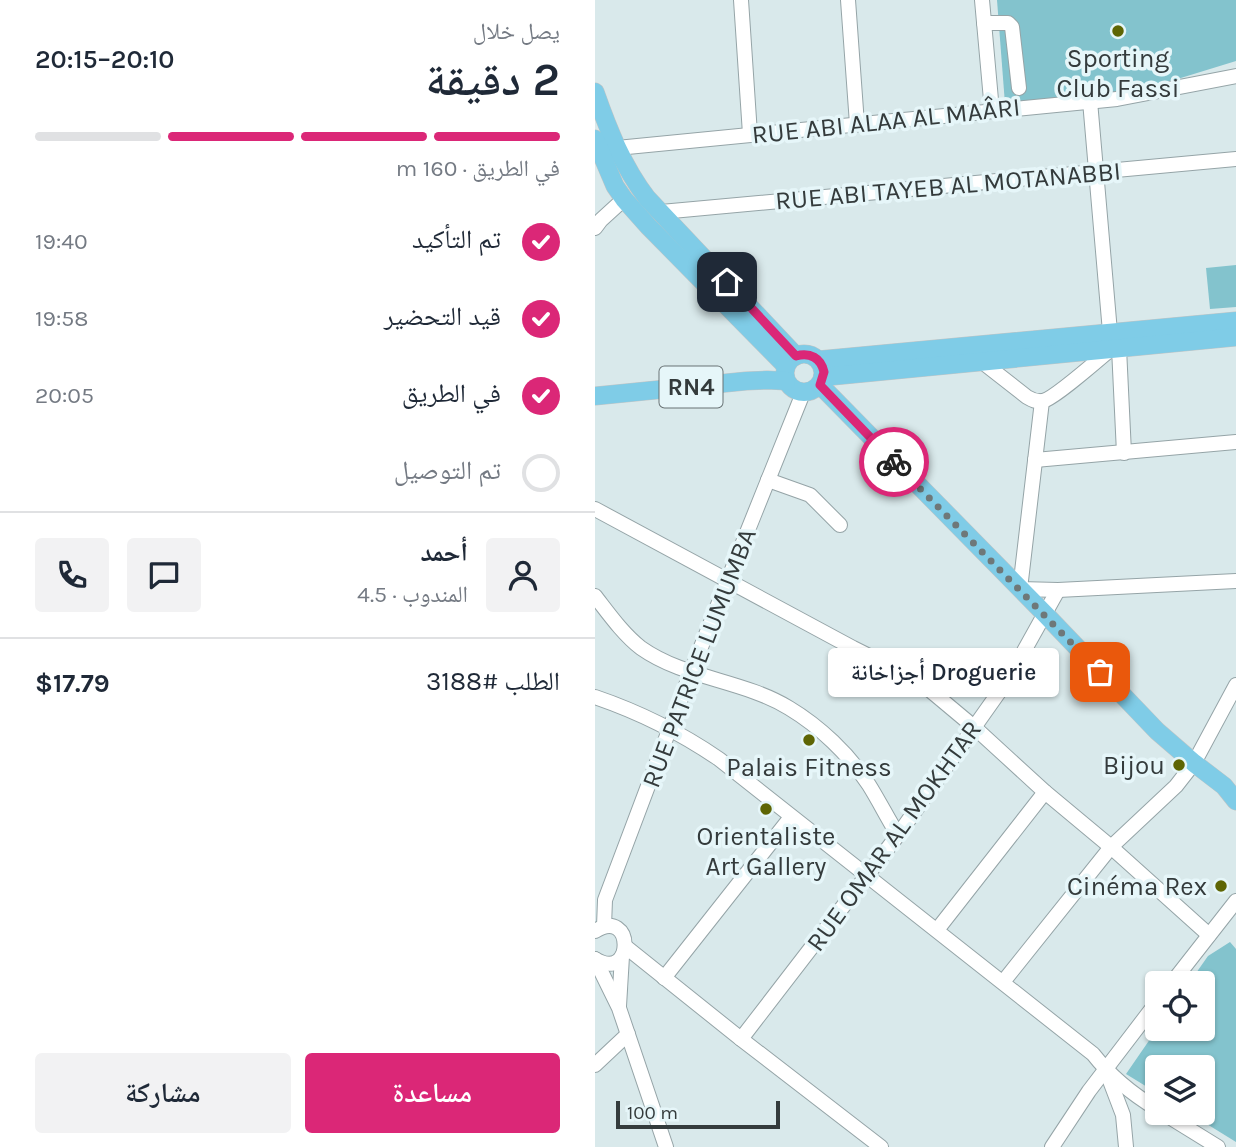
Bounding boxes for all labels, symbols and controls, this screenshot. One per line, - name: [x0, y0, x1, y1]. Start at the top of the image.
- text: يصل خلال: [473, 18, 560, 45]
- marker: Sporting Club Fassi: [1110, 23, 1126, 39]
- place label: Sporting Club Fassi: [1057, 43, 1179, 104]
- text: 20:10–20:15: [35, 44, 175, 75]
- text: 2 دقيقة: [425, 53, 560, 107]
- street label: RUE ABI ALAA AL MAÂRI: [750, 91, 1022, 151]
- text: في الطريق · 160 m: [396, 155, 560, 182]
- street label: RUE ABI TAYEB AL MOTANABBI: [774, 155, 1122, 217]
- icon: check: [522, 223, 560, 261]
- text: تم التأكيد: [412, 224, 501, 255]
- text: 19:40: [35, 228, 88, 255]
- pin: [697, 252, 757, 312]
- icon: home: [708, 263, 746, 301]
- icon: check: [522, 300, 560, 338]
- text: قيد التحضير: [384, 301, 501, 332]
- text: 19:58: [35, 305, 88, 332]
- road number: RN4: [659, 366, 723, 408]
- icon: check: [522, 377, 560, 415]
- text: في الطريق: [402, 378, 501, 409]
- text: 20:05: [35, 382, 94, 409]
- courier: [859, 427, 929, 497]
- icon: bike: [875, 443, 913, 481]
- text: تم التوصيل: [394, 455, 501, 486]
- street label: RUE PATRICE LUMUMBA: [635, 524, 763, 792]
- text: أحمد: [420, 537, 468, 568]
- button: phone: [35, 538, 109, 612]
- button: chat: [127, 538, 201, 612]
- button: person: [486, 538, 560, 612]
- text: المندوب · 4.5: [357, 581, 468, 608]
- pin: [1070, 642, 1130, 702]
- callout: Droguerie أجزاخانة: [827, 648, 1058, 696]
- icon: bag: [1081, 653, 1119, 691]
- text: Droguerie أجزاخانة: [851, 659, 1036, 686]
- text: الطلب #3188: [426, 666, 560, 697]
- text: $17.79: [35, 668, 110, 699]
- street label: RUE OMAR AL MOKHTAR: [800, 715, 988, 957]
- marker: Palais Fitness: [801, 732, 817, 748]
- place label: Bijou: [1103, 750, 1165, 781]
- place label: Palais Fitness: [726, 752, 892, 783]
- marker: Bijou: [1171, 757, 1187, 773]
- marker: Orientaliste Art Gallery: [758, 801, 774, 817]
- place label: Orientaliste Art Gallery: [697, 821, 835, 882]
- place label: Cinéma Rex: [1067, 871, 1207, 902]
- marker: Cinéma Rex: [1213, 878, 1229, 894]
- map controls: [1145, 971, 1215, 1125]
- button: locate: [1145, 971, 1215, 1041]
- button: مشاركة: [35, 1053, 291, 1133]
- button: مساعدة: [305, 1053, 560, 1133]
- button: layers: [1145, 1055, 1215, 1125]
- scale bar: [616, 1098, 781, 1130]
- text: 100 m: [627, 1102, 678, 1124]

